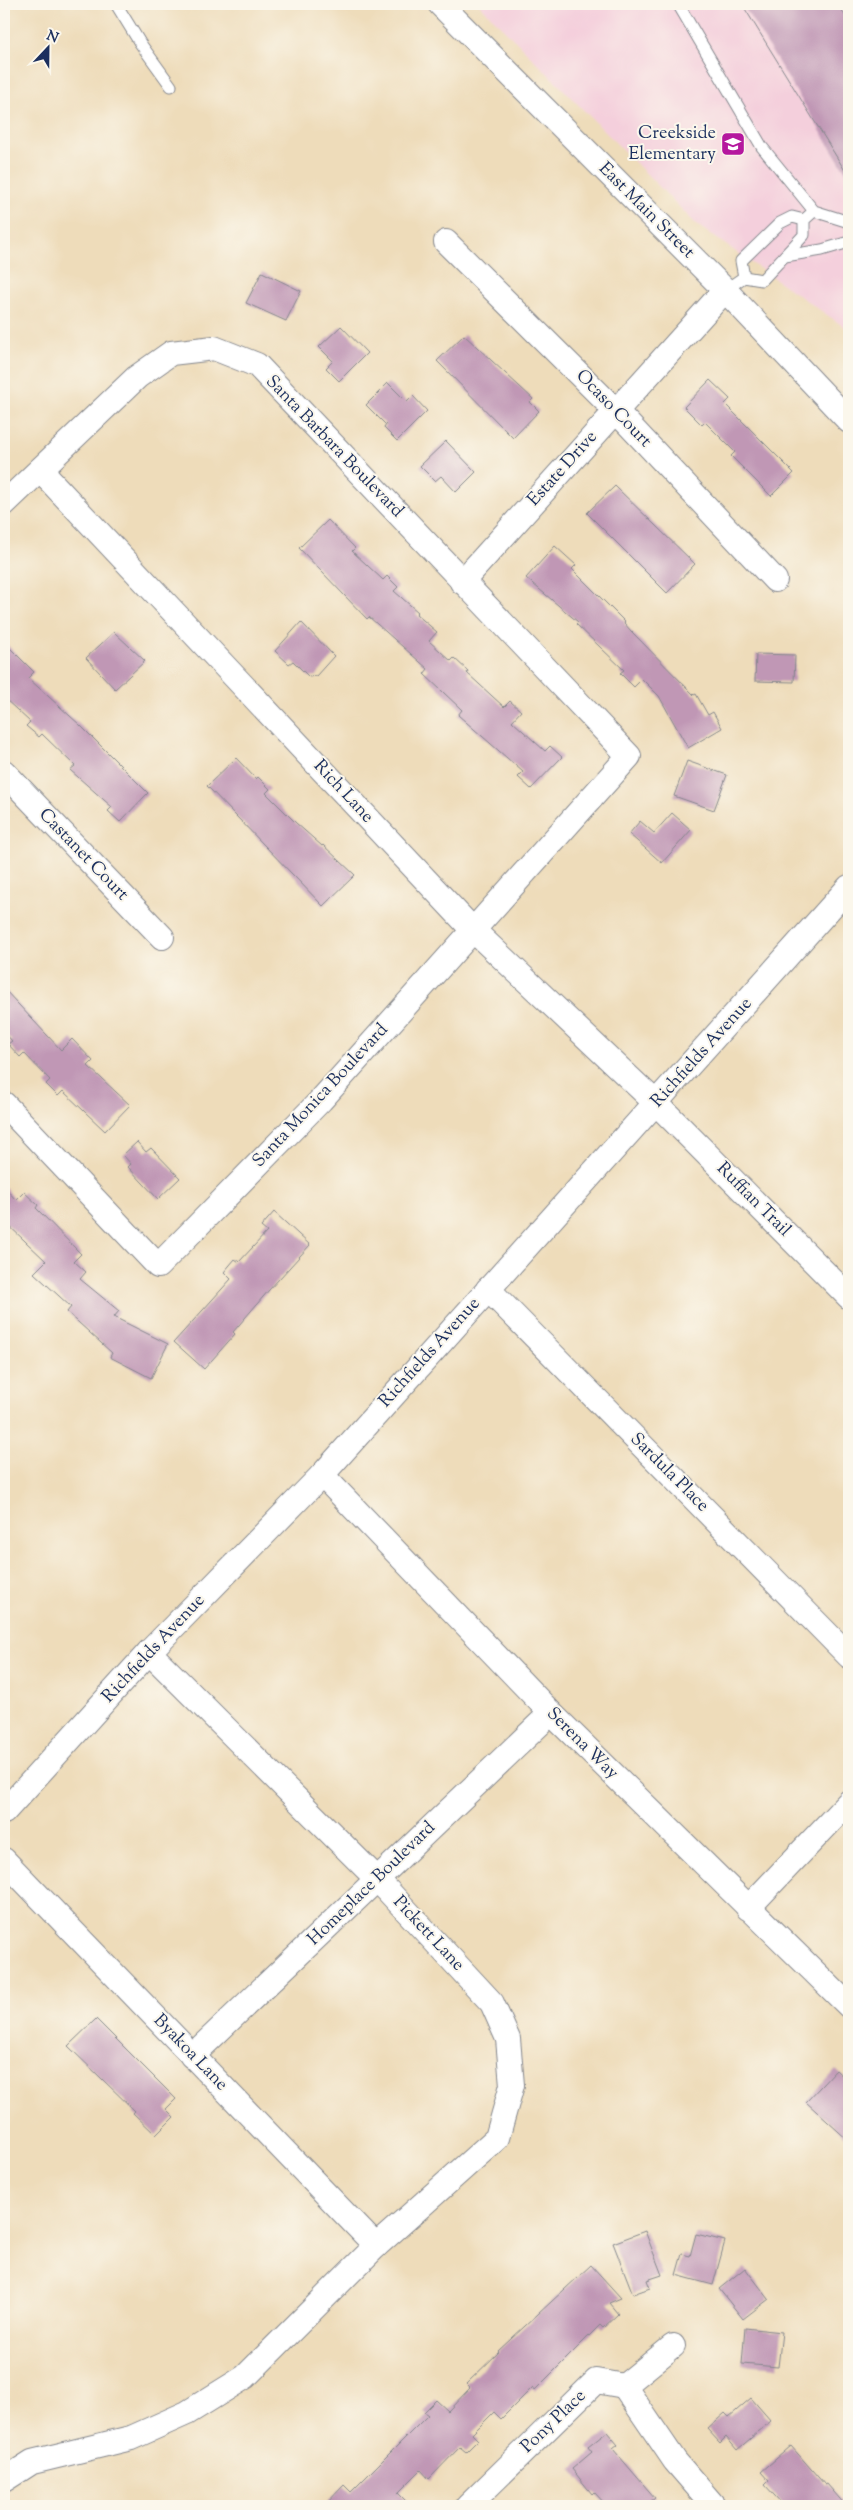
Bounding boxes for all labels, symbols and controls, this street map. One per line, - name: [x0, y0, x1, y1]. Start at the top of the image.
- north arrow: [22, 22, 72, 72]
- text: N: [43, 26, 61, 49]
- place label: Creekside Elementary: [628, 121, 716, 168]
- school or university icon: Creekside Elementary: [720, 131, 746, 157]
- street label: East Main Street: [592, 157, 700, 265]
- street label: Ocaso Court: [569, 364, 657, 454]
- street label: Santa Barbara Boulevard: [259, 370, 409, 524]
- street label: Estate Drive: [522, 425, 604, 513]
- street label: Rich Lane: [307, 754, 379, 830]
- street label: Castanet Court: [32, 803, 134, 907]
- street label: Richfields Avenue: [645, 992, 759, 1114]
- street label: Santa Monica Boulevard: [247, 1018, 395, 1174]
- street label: Ruffian Trail: [710, 1157, 796, 1243]
- street label: Richfields Avenue: [373, 1292, 487, 1414]
- street label: Sardula Place: [623, 1427, 715, 1519]
- street label: Richfields Avenue: [97, 1589, 211, 1709]
- street label: Serena Way: [540, 1702, 624, 1786]
- street label: Homeplace Boulevard: [302, 1816, 442, 1952]
- street label: Pickett Lane: [386, 1890, 470, 1978]
- street label: Byakoa Lane: [147, 2009, 233, 2097]
- street label: Pony Place: [516, 2384, 592, 2460]

